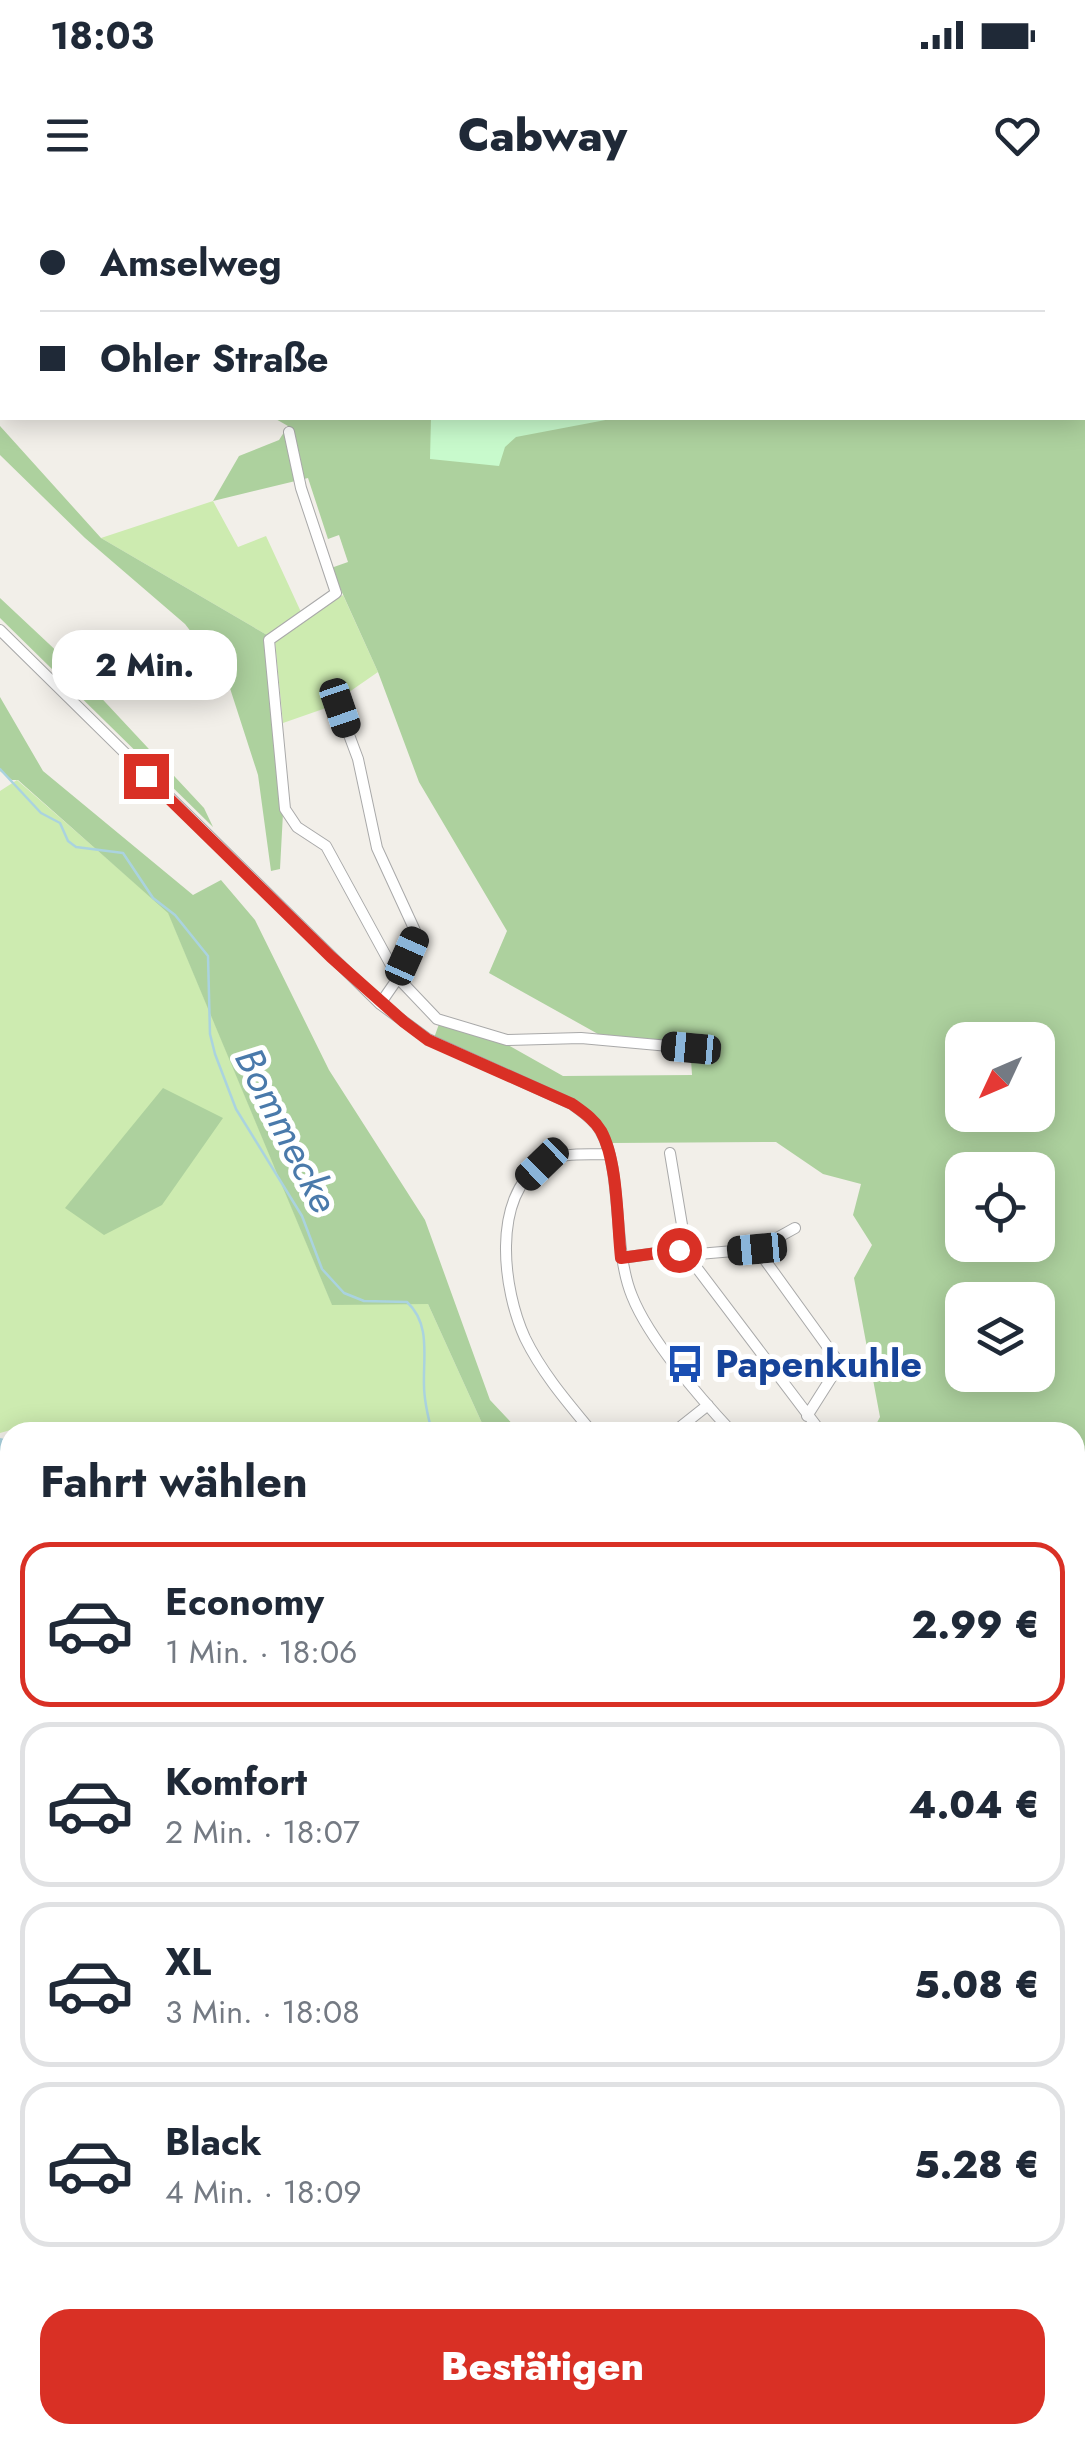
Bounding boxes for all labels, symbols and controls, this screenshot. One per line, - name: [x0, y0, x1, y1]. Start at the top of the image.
- text: 18:03: [50, 8, 154, 63]
- text: Cabway: [458, 103, 627, 168]
- icon: menu: [40, 108, 95, 163]
- icon: heart: [990, 108, 1045, 163]
- text: Amselweg: [100, 235, 282, 290]
- text: Ohler Straße: [100, 331, 329, 386]
- callout: 2 Min.: [54, 631, 238, 701]
- text: 2 Min.: [95, 642, 194, 688]
- car: [316, 675, 364, 741]
- route end: [124, 754, 169, 799]
- car: [381, 922, 433, 990]
- north arrow: [945, 1022, 1055, 1132]
- map controls: [945, 1022, 1055, 1392]
- car: [660, 1030, 722, 1066]
- water label: Bommecke: [221, 1037, 353, 1223]
- car: [510, 1132, 574, 1196]
- button: locate: [945, 1152, 1055, 1262]
- route start: [657, 1228, 702, 1273]
- car: [726, 1231, 788, 1267]
- button: layers: [945, 1282, 1055, 1392]
- place label: Papenkuhle: [715, 1336, 922, 1391]
- bus stop icon: Papenkuhle: [664, 1343, 706, 1385]
- text: Fahrt wählen: [40, 1449, 308, 1514]
- text: Economy: [165, 1574, 324, 1629]
- icon: car: [45, 1580, 135, 1670]
- text: 2.99 €: [911, 1597, 1040, 1652]
- text: 1 Min. · 18:06: [165, 1629, 358, 1675]
- text: Komfort: [165, 1754, 307, 1809]
- icon: car: [45, 1760, 135, 1850]
- text: 4.04 €: [909, 1777, 1040, 1832]
- text: 2 Min. · 18:07: [165, 1809, 360, 1855]
- text: XL: [165, 1934, 211, 1989]
- icon: car: [45, 1940, 135, 2030]
- text: 5.08 €: [914, 1957, 1040, 2012]
- text: 3 Min. · 18:08: [165, 1989, 360, 2035]
- text: Black: [165, 2114, 262, 2169]
- icon: car: [45, 2120, 135, 2210]
- text: 5.28 €: [914, 2137, 1040, 2192]
- text: 4 Min. · 18:09: [165, 2169, 362, 2215]
- button: Bestätigen: [40, 2309, 1045, 2424]

